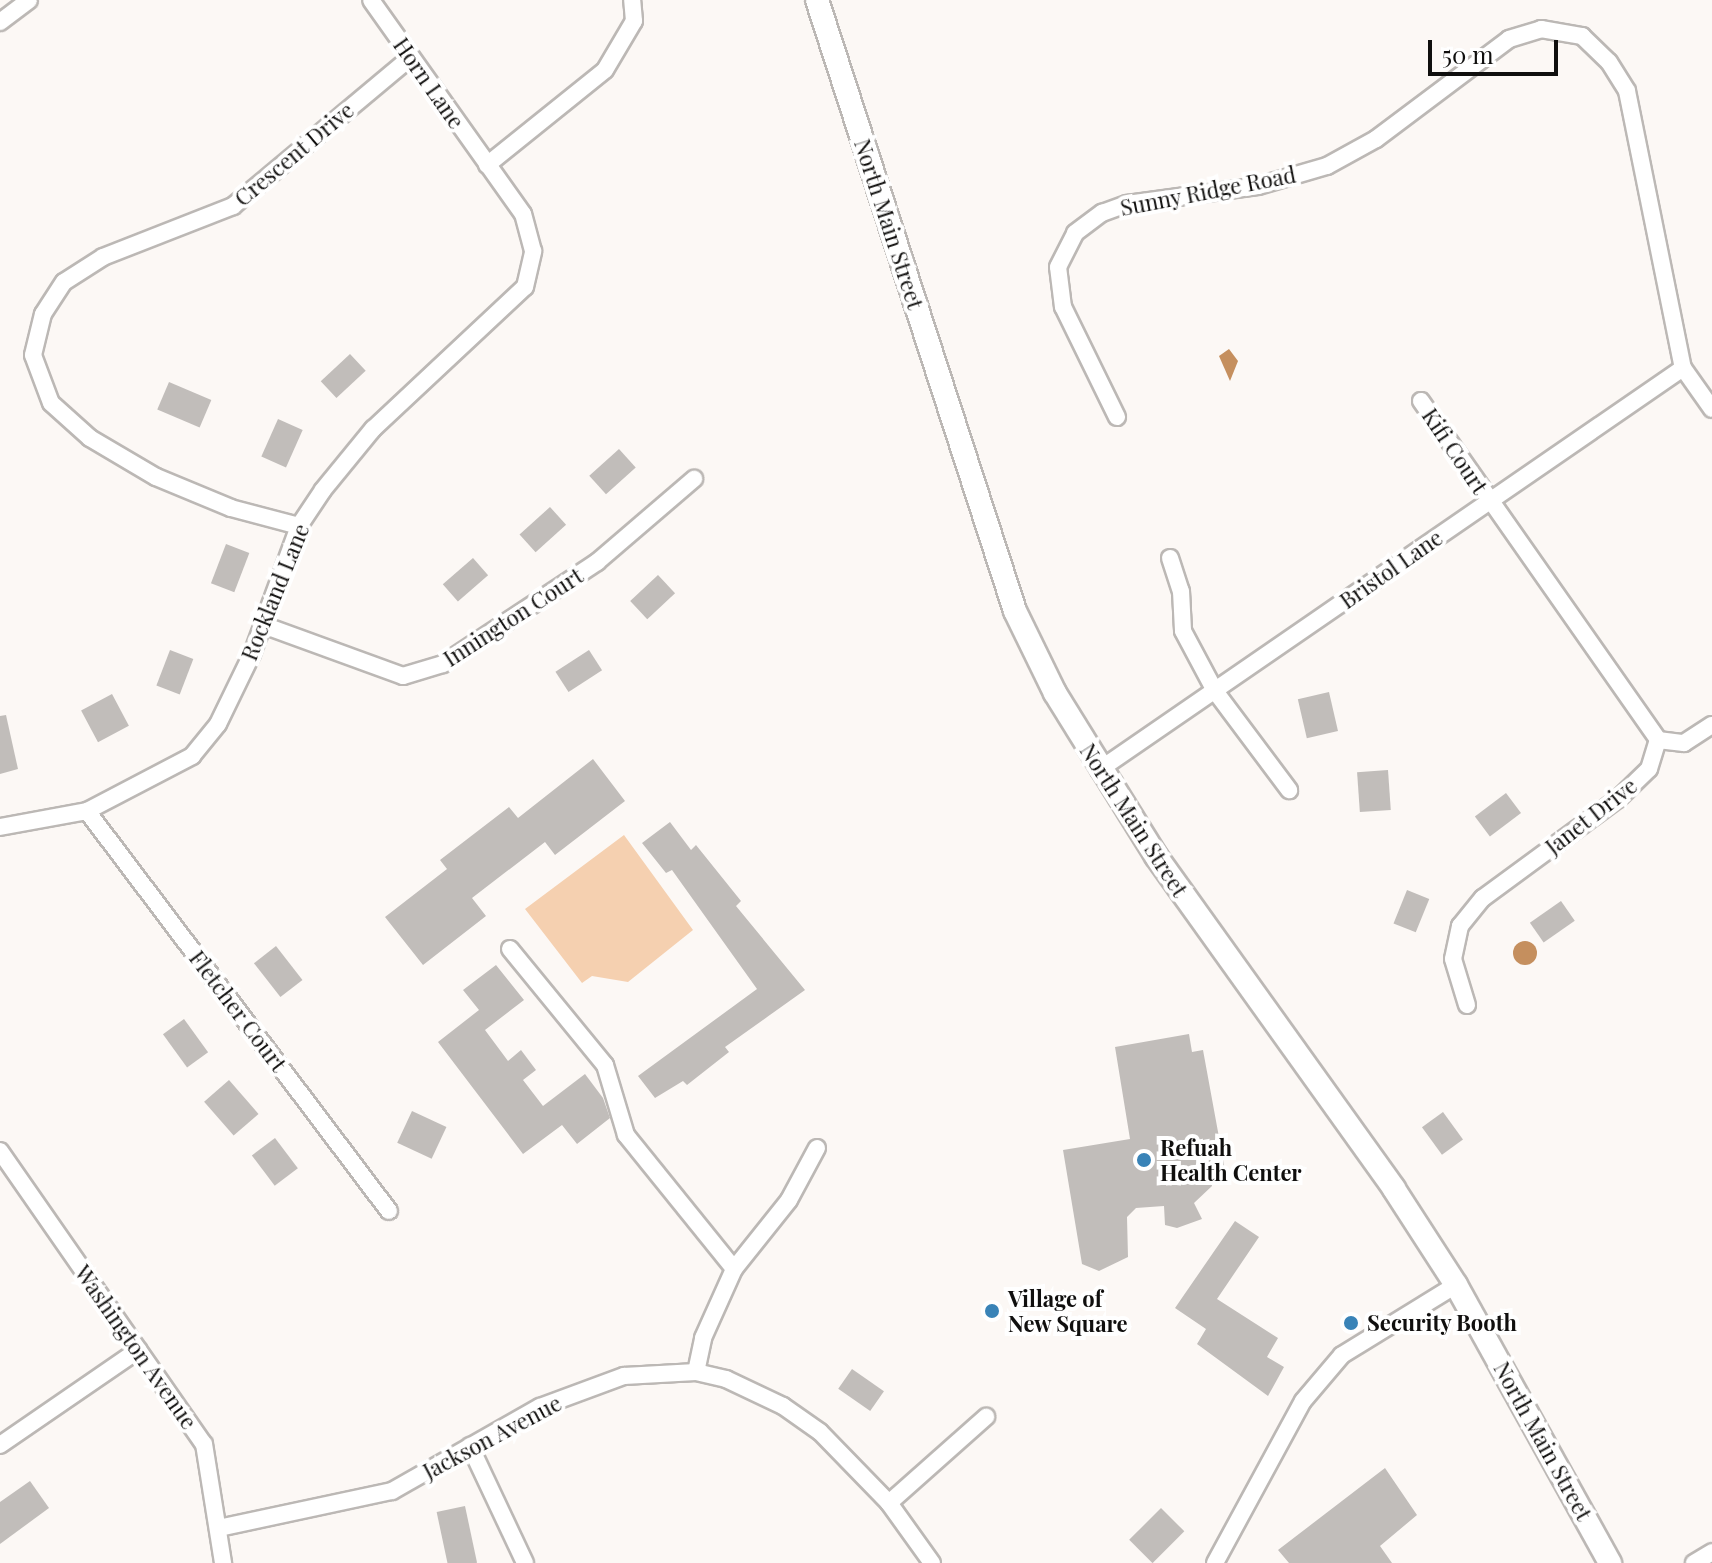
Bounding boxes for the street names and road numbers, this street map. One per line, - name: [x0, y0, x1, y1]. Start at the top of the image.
- street label: Horn Lane: [388, 32, 470, 134]
- street label: Crescent Drive: [229, 96, 359, 212]
- street label: North Main Street: [849, 136, 929, 312]
- street label: Sunny Ridge Road: [1118, 161, 1298, 221]
- street label: Kifi Court: [1417, 403, 1493, 499]
- street label: Rockland Lane: [236, 520, 314, 664]
- street label: Bristol Lane: [1335, 524, 1447, 614]
- street label: Innington Court: [438, 562, 588, 672]
- street label: North Main Street: [1075, 738, 1193, 902]
- street label: Janet Drive: [1540, 772, 1642, 860]
- street label: Fletcher Court: [184, 945, 292, 1077]
- street label: Washington Avenue: [69, 1260, 203, 1434]
- street label: North Main Street: [1488, 1357, 1598, 1525]
- street label: Jackson Avenue: [418, 1389, 566, 1485]

